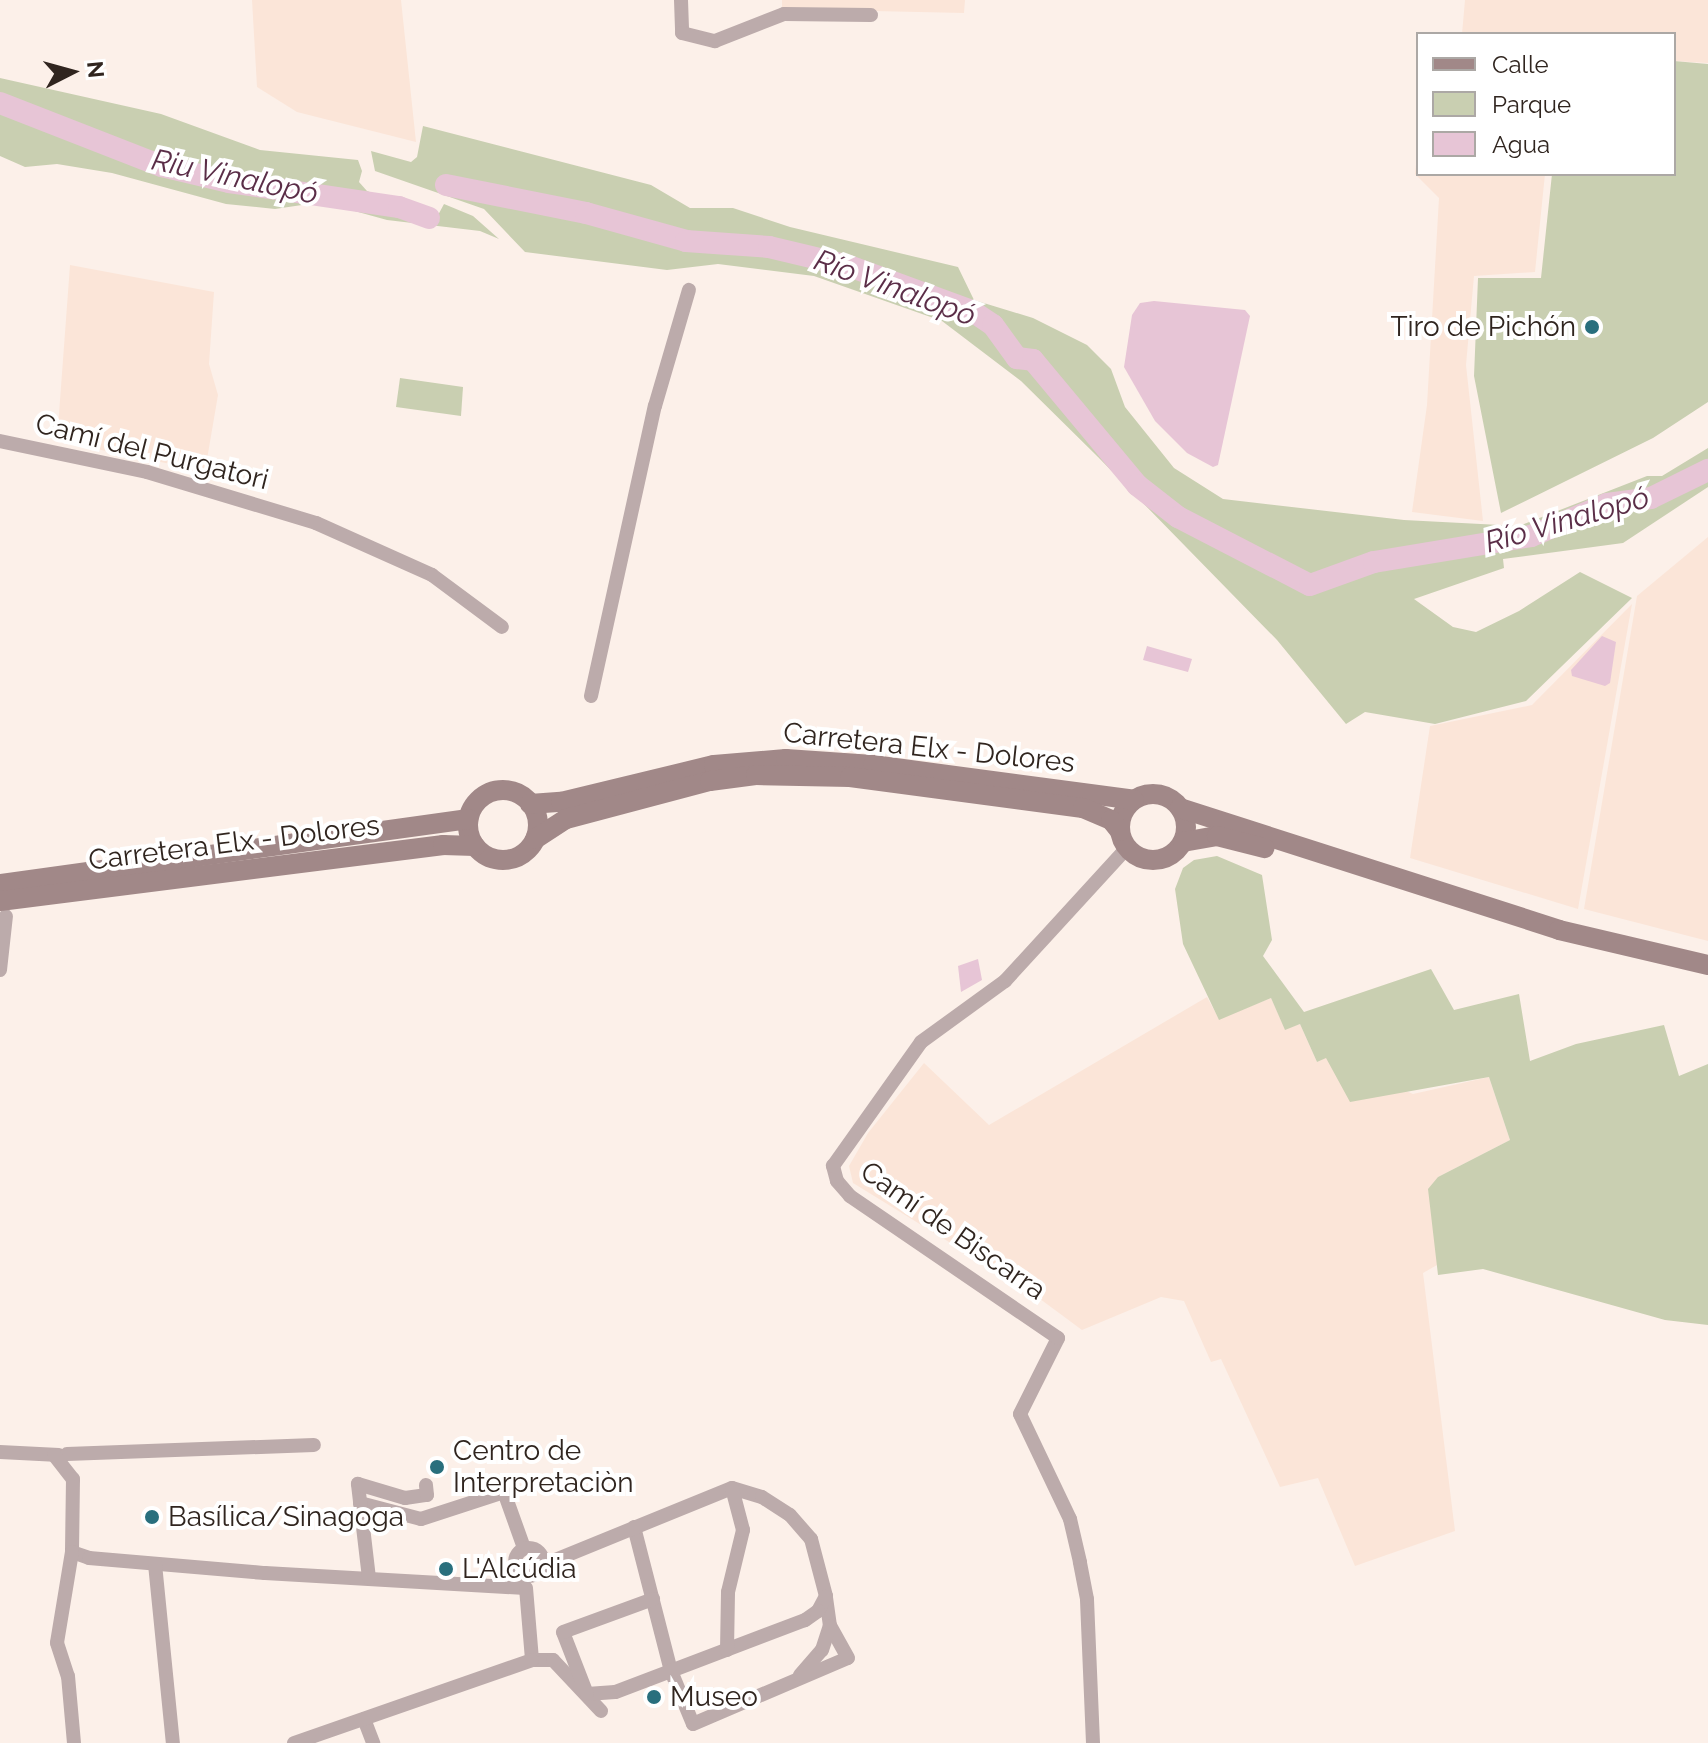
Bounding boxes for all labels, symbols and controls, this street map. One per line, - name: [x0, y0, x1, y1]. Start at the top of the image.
- north arrow: [32, 32, 112, 112]
- legend: [1416, 32, 1676, 176]
- text: Calle: [1492, 50, 1549, 79]
- text: N: [82, 60, 110, 79]
- text: Parque: [1492, 90, 1571, 119]
- text: Agua: [1492, 130, 1550, 159]
- water label: Riu Vinalopó: [148, 142, 322, 212]
- water label: Río Vinalopó: [809, 242, 981, 334]
- place label: Tiro de Pichón: [1390, 310, 1576, 344]
- marker: Tiro de Pichón: [1583, 318, 1601, 336]
- street label: Camí del Purgatori: [32, 407, 272, 497]
- water label: Río Vinalopó: [1480, 479, 1654, 561]
- street label: Carretera Elx - Dolores: [782, 716, 1076, 780]
- street label: Carretera Elx - Dolores: [87, 808, 381, 878]
- street label: Camí de Biscarra: [854, 1155, 1052, 1307]
- place label: Centro de Interpretaciòn: [453, 1434, 634, 1500]
- marker: Centro de Interpretaciòn: [428, 1458, 446, 1476]
- place label: Basílica/Sinagoga: [168, 1500, 404, 1534]
- marker: Basílica/Sinagoga: [143, 1508, 161, 1526]
- place label: L'Alcúdia: [462, 1552, 577, 1586]
- marker: L'Alcúdia: [437, 1560, 455, 1578]
- place label: Museo: [670, 1680, 758, 1714]
- marker: Museo: [645, 1688, 663, 1706]

